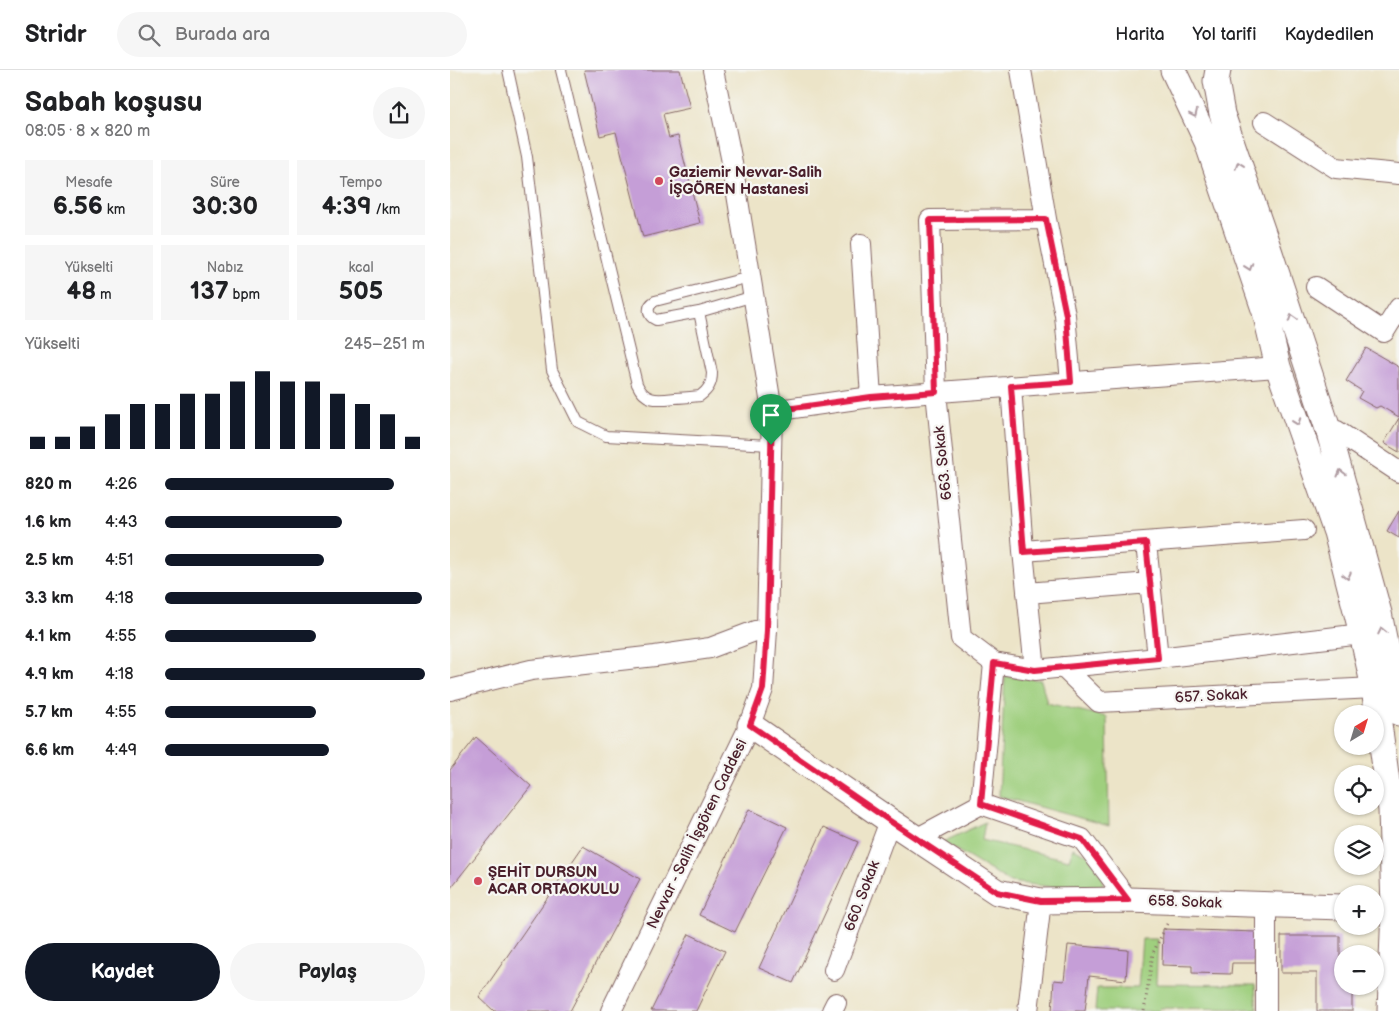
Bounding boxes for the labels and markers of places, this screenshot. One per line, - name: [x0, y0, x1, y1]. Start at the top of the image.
- place label: Gaziemir Nevvar-Salih İŞGÖREN Hastanesi: [669, 163, 822, 199]
- marker: Gaziemir Nevvar-Salih İŞGÖREN Hastanesi: [653, 175, 665, 187]
- pin: [750, 394, 792, 445]
- place label: ŞEHİT DURSUN ACAR ORTAOKULU: [487, 862, 620, 899]
- marker: ŞEHİT DURSUN ACAR ORTAOKULU: [472, 875, 484, 887]

